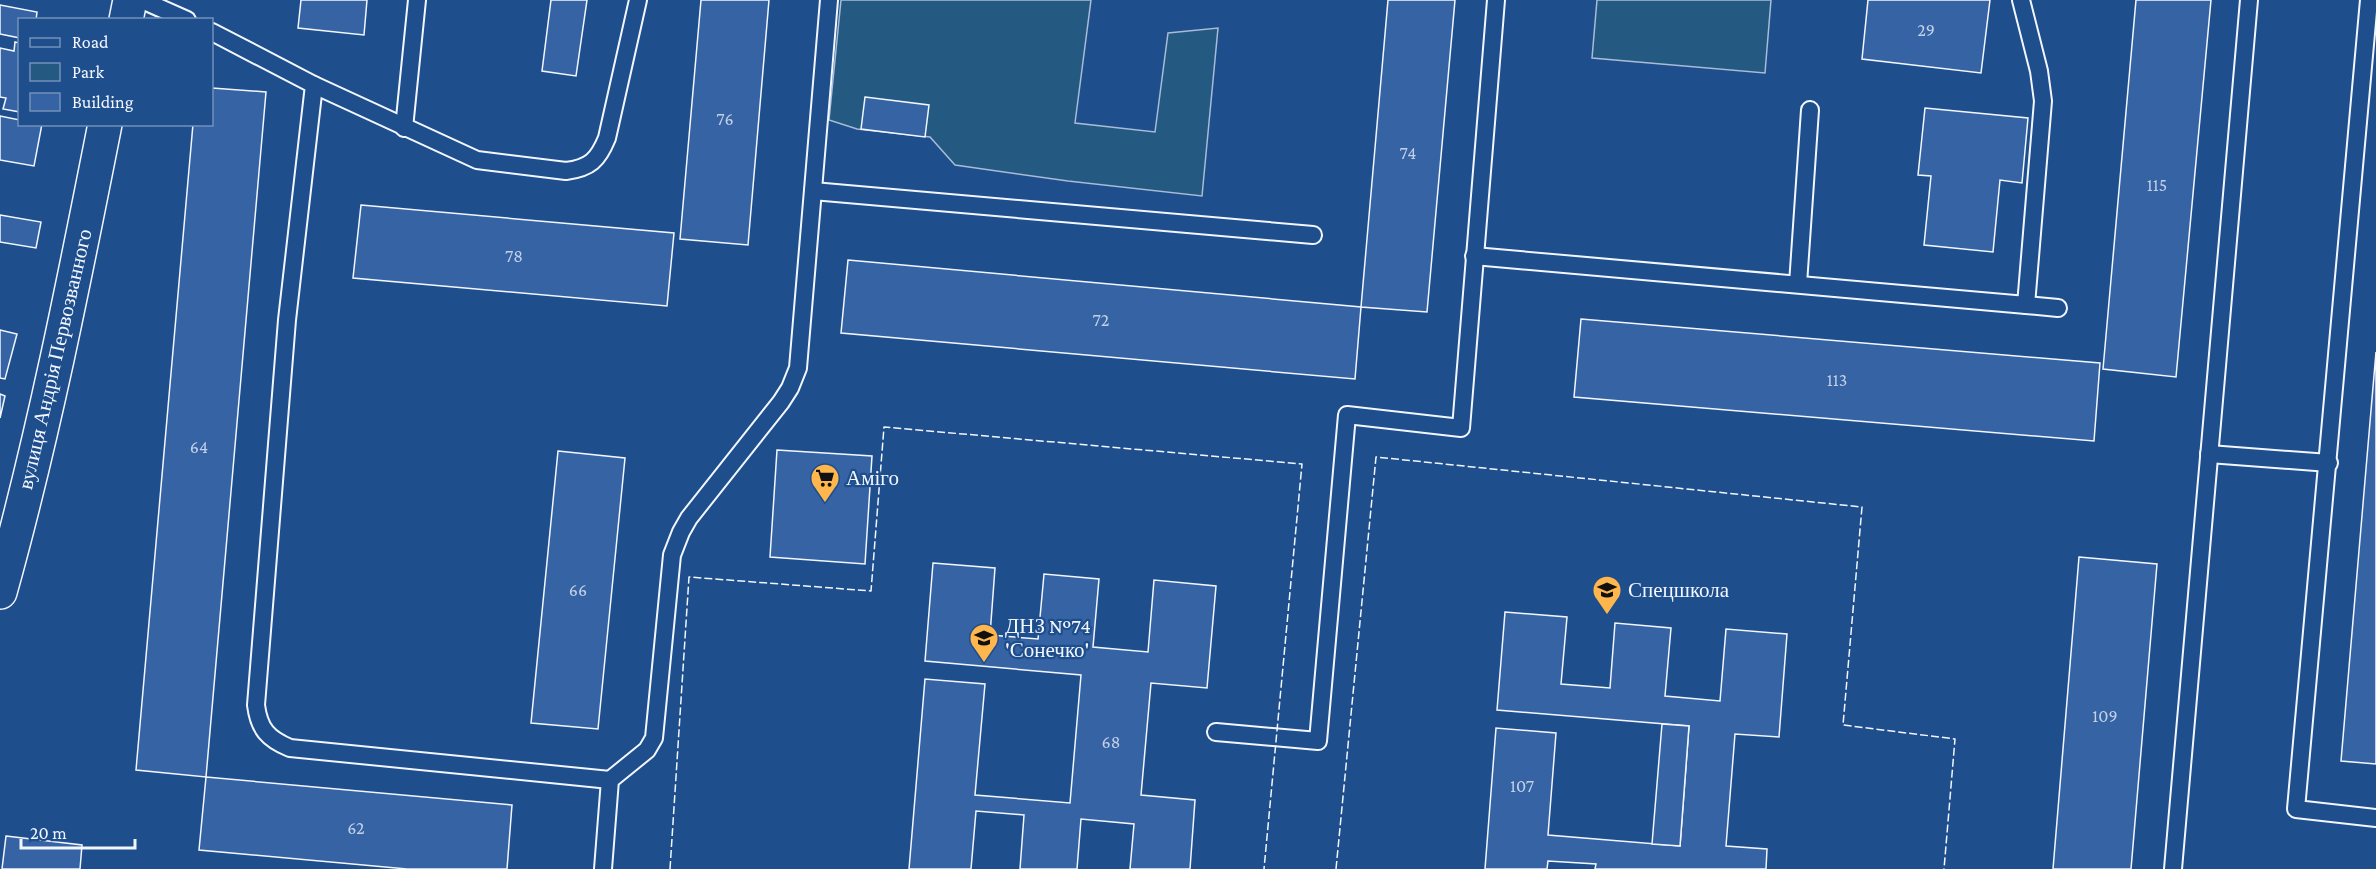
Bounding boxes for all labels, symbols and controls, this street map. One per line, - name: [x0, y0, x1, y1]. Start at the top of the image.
- legend: [18, 18, 213, 126]
- house number: 29: [1917, 20, 1935, 40]
- text: Road: [72, 32, 109, 52]
- text: Park: [72, 62, 104, 82]
- text: Building: [72, 92, 134, 112]
- house number: 76: [716, 109, 734, 129]
- house number: 74: [1400, 143, 1416, 163]
- house number: 115: [2147, 175, 2167, 195]
- street label: вулиця Андрія Первозванного: [13, 226, 97, 492]
- house number: 78: [505, 246, 523, 266]
- house number: 72: [1093, 310, 1109, 330]
- house number: 113: [1827, 370, 1847, 390]
- house number: 64: [190, 437, 208, 457]
- supermarket icon: Аміго: [809, 462, 841, 504]
- place label: Аміго: [846, 466, 899, 490]
- school or university icon: Спецшкола: [1591, 574, 1623, 616]
- place label: Спецшкола: [1628, 578, 1730, 602]
- house number: 66: [569, 580, 587, 600]
- place label: ДНЗ №74 'Сонечко': [1005, 614, 1091, 662]
- school or university icon: ДНЗ №74 'Сонечко': [968, 622, 1000, 664]
- house number: 109: [2092, 706, 2118, 726]
- house number: 68: [1102, 732, 1120, 752]
- house number: 107: [1510, 776, 1534, 796]
- scale bar: [21, 812, 135, 850]
- house number: 62: [347, 818, 365, 838]
- text: 20 m: [30, 823, 67, 843]

